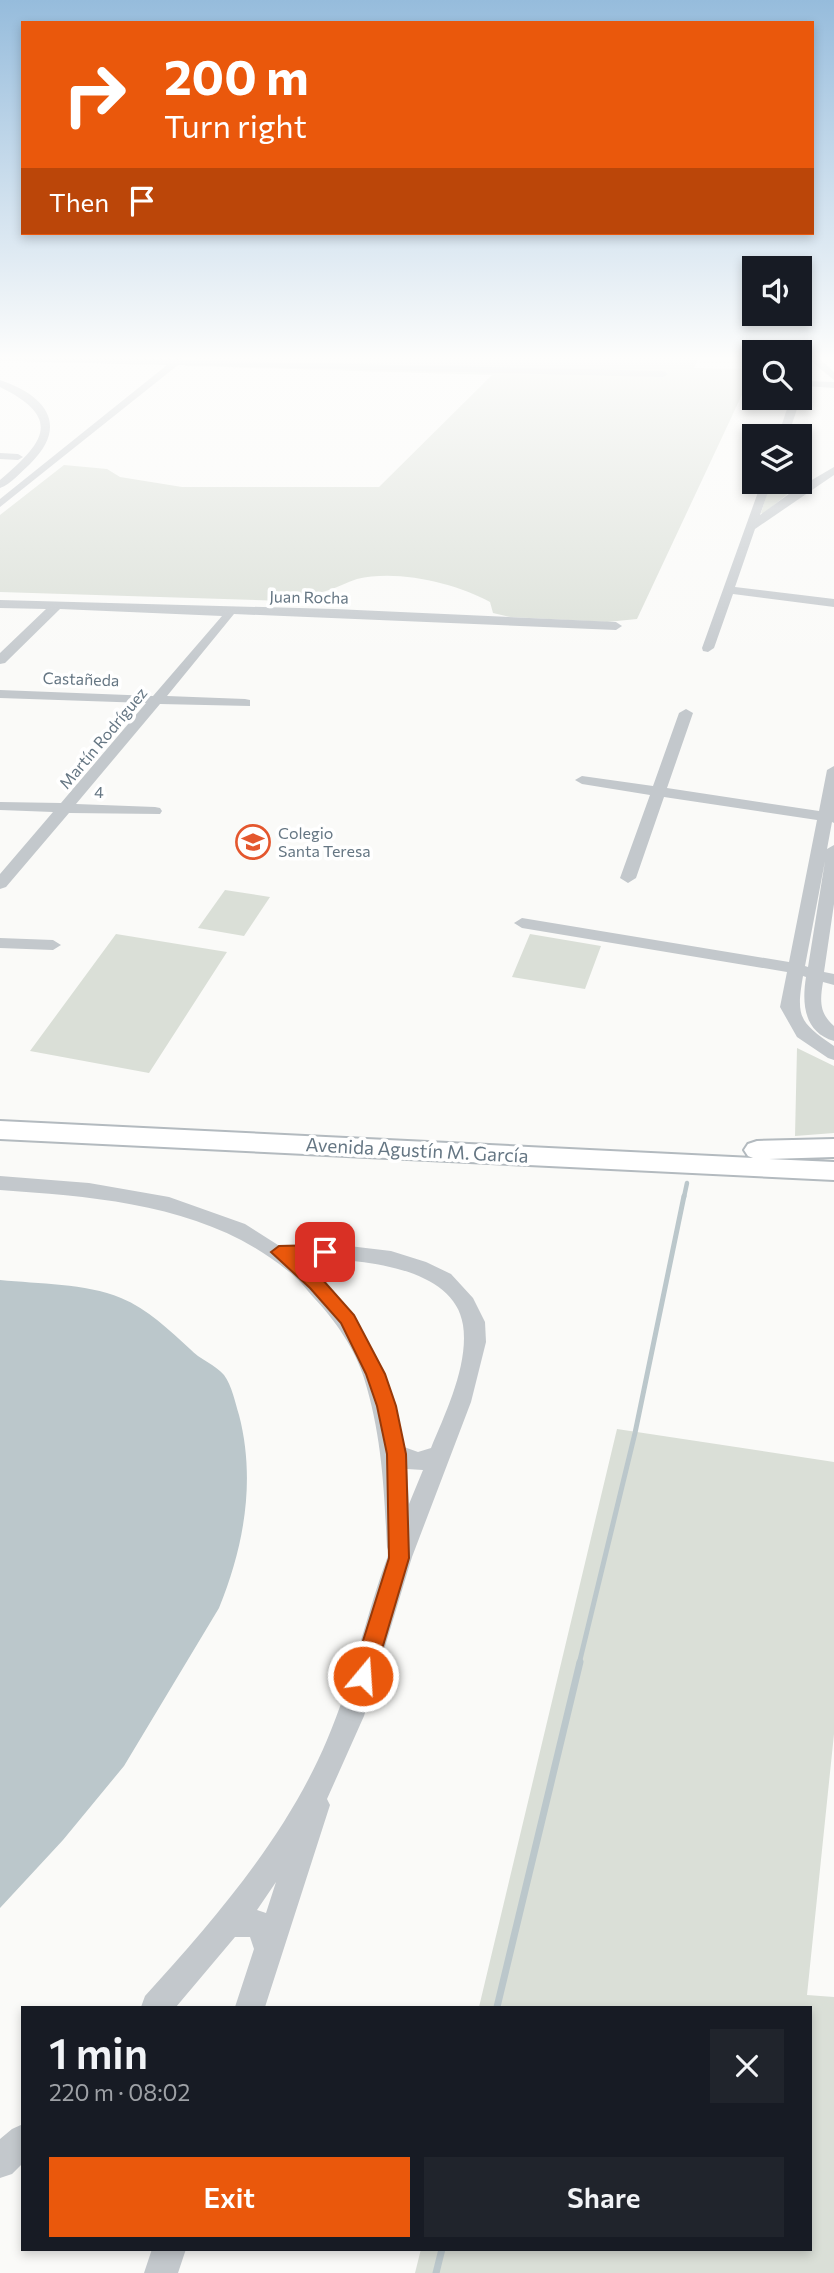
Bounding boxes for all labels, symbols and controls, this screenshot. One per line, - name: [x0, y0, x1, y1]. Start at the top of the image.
- text: 200 m: [164, 45, 309, 105]
- icon: right: [49, 49, 140, 140]
- text: Turn right: [164, 105, 307, 145]
- icon: arrive: [123, 182, 161, 220]
- text: Then: [49, 186, 109, 217]
- map controls: [742, 256, 812, 494]
- button: sound: [742, 256, 812, 326]
- button: search: [742, 340, 812, 410]
- button: layers: [742, 424, 812, 494]
- street label: Juan Rocha: [269, 586, 349, 607]
- street label: Castañeda: [42, 668, 120, 689]
- street label: Martín Rodríguez: [55, 683, 151, 792]
- street label: 4: [94, 782, 105, 801]
- school or university icon: Colegio Santa Teresa: [234, 823, 272, 861]
- place label: Colegio Santa Teresa: [278, 823, 371, 860]
- street label: Avenida Agustín M. García: [305, 1132, 529, 1167]
- pin: [295, 1222, 355, 1282]
- icon: arrive: [306, 1233, 344, 1271]
- position arrow: [326, 1639, 400, 1713]
- text: 1 min: [49, 2026, 148, 2078]
- button: close: [710, 2029, 784, 2103]
- text: 220 m · 08:02: [49, 2078, 190, 2106]
- button: Exit: [49, 2157, 410, 2237]
- button: Share: [424, 2157, 784, 2237]

